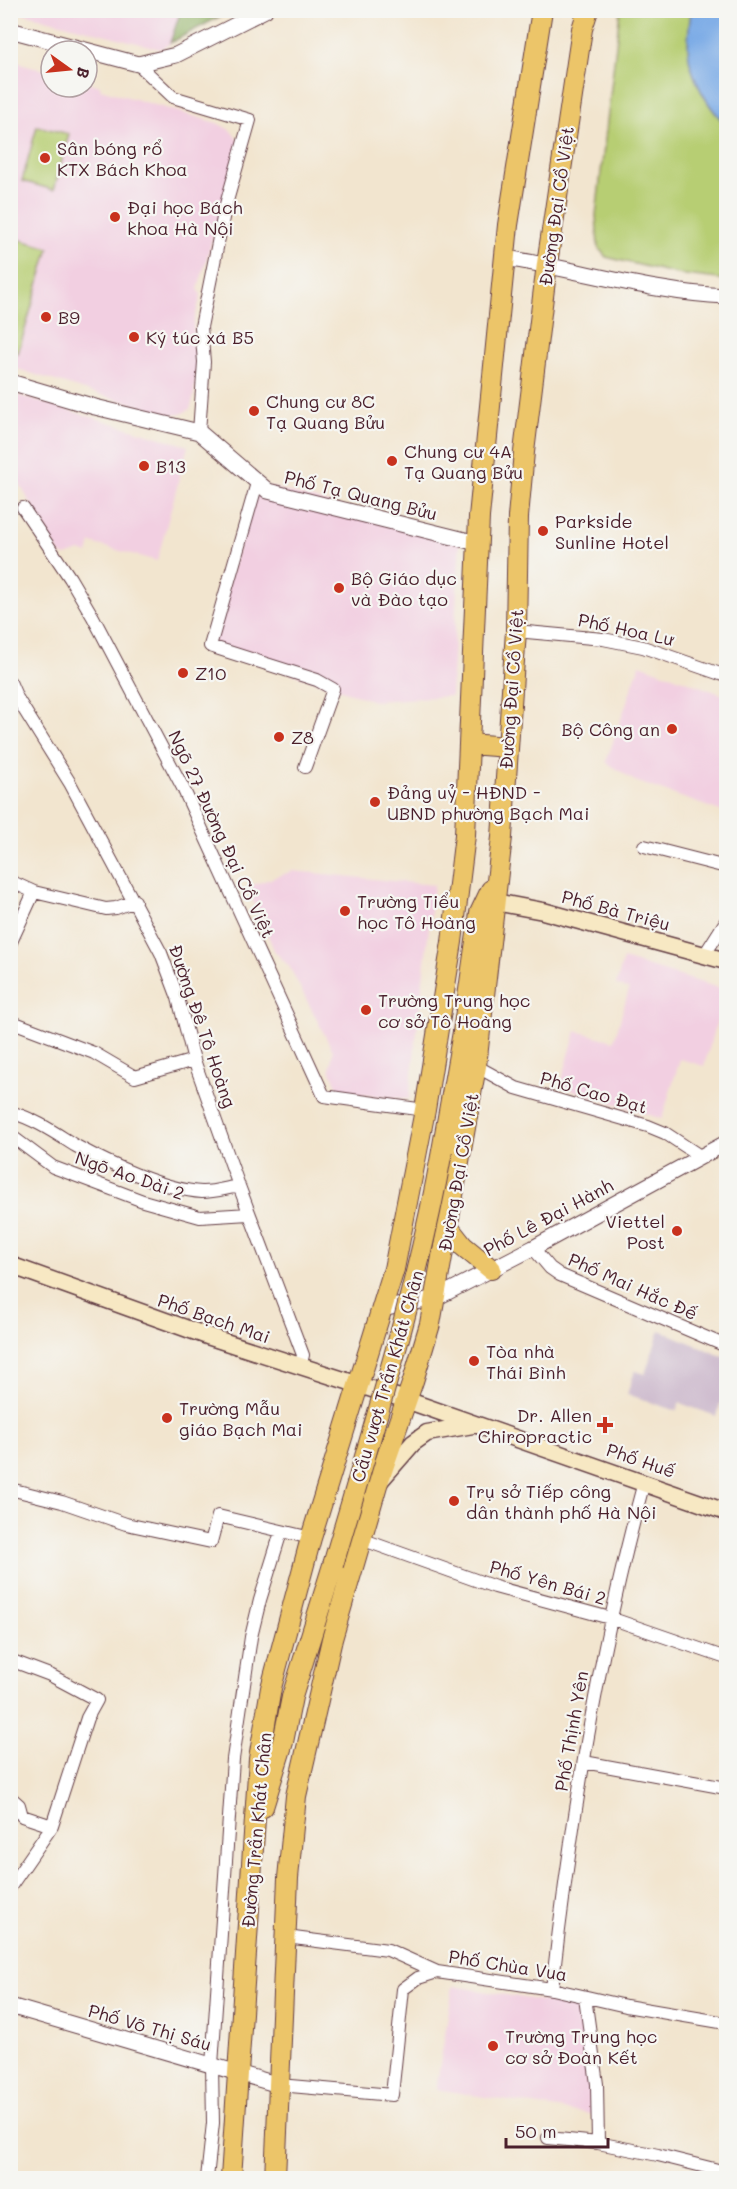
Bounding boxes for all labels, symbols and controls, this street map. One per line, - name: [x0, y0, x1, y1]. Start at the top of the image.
- north arrow: [39, 39, 99, 99]
- text: B: [72, 65, 96, 81]
- street label: Đường Đại Cồ Việt: [533, 125, 579, 287]
- place label: Sân bóng rổ KTX Bách Khoa: [57, 136, 188, 181]
- marker: Sân bóng rổ KTX Bách Khoa: [38, 151, 52, 165]
- place label: Đại học Bách khoa Hà Nội: [127, 195, 243, 240]
- marker: Đại học Bách khoa Hà Nội: [108, 210, 122, 224]
- place label: B9: [58, 305, 80, 329]
- marker: B9: [39, 310, 53, 324]
- place label: Ký túc xá B5: [146, 325, 254, 349]
- marker: Ký túc xá B5: [127, 330, 141, 344]
- place label: Chung cư 8C Tạ Quang Bửu: [266, 389, 385, 434]
- marker: Chung cư 8C Tạ Quang Bửu: [247, 404, 261, 418]
- place label: Chung cư 4A Tạ Quang Bửu: [404, 439, 523, 484]
- place label: B13: [156, 454, 186, 478]
- marker: Chung cư 4A Tạ Quang Bửu: [385, 454, 399, 468]
- marker: B13: [137, 459, 151, 473]
- street label: Phố Tạ Quang Bửu: [282, 464, 440, 526]
- place label: Parkside Sunline Hotel: [555, 509, 669, 554]
- marker: Parkside Sunline Hotel: [536, 524, 550, 538]
- place label: Bộ Giáo dục và Đào tạo: [351, 566, 457, 611]
- marker: Bộ Giáo dục và Đào tạo: [332, 581, 346, 595]
- street label: Phố Hoa Lư: [576, 607, 677, 651]
- street label: Đường Đại Cồ Việt: [493, 608, 529, 770]
- place label: Z10: [195, 661, 226, 685]
- marker: Z10: [176, 666, 190, 680]
- place label: Bộ Công an: [562, 717, 660, 741]
- marker: Bộ Công an: [665, 722, 679, 736]
- place label: Z8: [291, 725, 314, 749]
- street label: Ngõ 27 Đường Đại Cồ Việt: [163, 726, 281, 942]
- marker: Z8: [272, 730, 286, 744]
- place label: Đảng uỷ - HĐND - UBND phường Bạch Mai: [387, 780, 590, 825]
- marker: Đảng uỷ - HĐND - UBND phường Bạch Mai: [368, 795, 382, 809]
- street label: Phố Bà Triệu: [559, 884, 673, 936]
- place label: Trường Tiểu học Tô Hoàng: [357, 889, 476, 934]
- marker: Trường Tiểu học Tô Hoàng: [338, 904, 352, 918]
- street label: Đường Đê Tô Hoàng: [164, 941, 242, 1111]
- place label: Trường Trung học cơ sở Tô Hoàng: [378, 988, 530, 1033]
- marker: Trường Trung học cơ sở Tô Hoàng: [359, 1003, 373, 1017]
- street label: Phố Cao Đạt: [538, 1065, 650, 1119]
- street label: Đường Đại Cồ Việt: [432, 1091, 484, 1253]
- street label: Ngõ Ao Dài 2: [72, 1145, 188, 1205]
- street label: Phố Lê Đại Hành: [479, 1173, 617, 1261]
- place label: Viettel Post: [605, 1209, 665, 1254]
- marker: Viettel Post: [670, 1224, 684, 1238]
- street label: Phố Mai Hắc Đế: [565, 1247, 701, 1325]
- street label: Cầu vượt Trần Khát Chân: [345, 1267, 429, 1485]
- street label: Phố Bạch Mai: [155, 1288, 273, 1348]
- place label: Tòa nhà Thái Bình: [486, 1339, 566, 1384]
- marker: Tòa nhà Thái Bình: [467, 1354, 481, 1368]
- place label: Trường Mẫu giáo Bạch Mai: [179, 1396, 303, 1441]
- place label: Dr. Allen Chiropractic: [478, 1403, 592, 1448]
- marker: Trường Mẫu giáo Bạch Mai: [160, 1411, 174, 1425]
- marker: Dr. Allen Chiropractic: [596, 1416, 614, 1434]
- street label: Phố Huế: [603, 1437, 679, 1483]
- place label: Trụ sở Tiếp công dân thành phố Hà Nội: [466, 1479, 657, 1524]
- marker: Trụ sở Tiếp công dân thành phố Hà Nội: [447, 1494, 461, 1508]
- street label: Phố Yên Bái 2: [487, 1554, 609, 1610]
- street label: Phố Thịnh Yên: [549, 1669, 593, 1793]
- street label: Đường Trần Khát Chân: [236, 1731, 276, 1929]
- street label: Phố Chùa Vua: [447, 1944, 569, 1986]
- street label: Phố Võ Thị Sáu: [86, 1998, 214, 2056]
- place label: Trường Trung học cơ sở Đoàn Kết: [505, 2024, 657, 2069]
- marker: Trường Trung học cơ sở Đoàn Kết: [486, 2039, 500, 2053]
- scale bar: [506, 2111, 608, 2149]
- text: 50 m: [515, 2119, 557, 2143]

